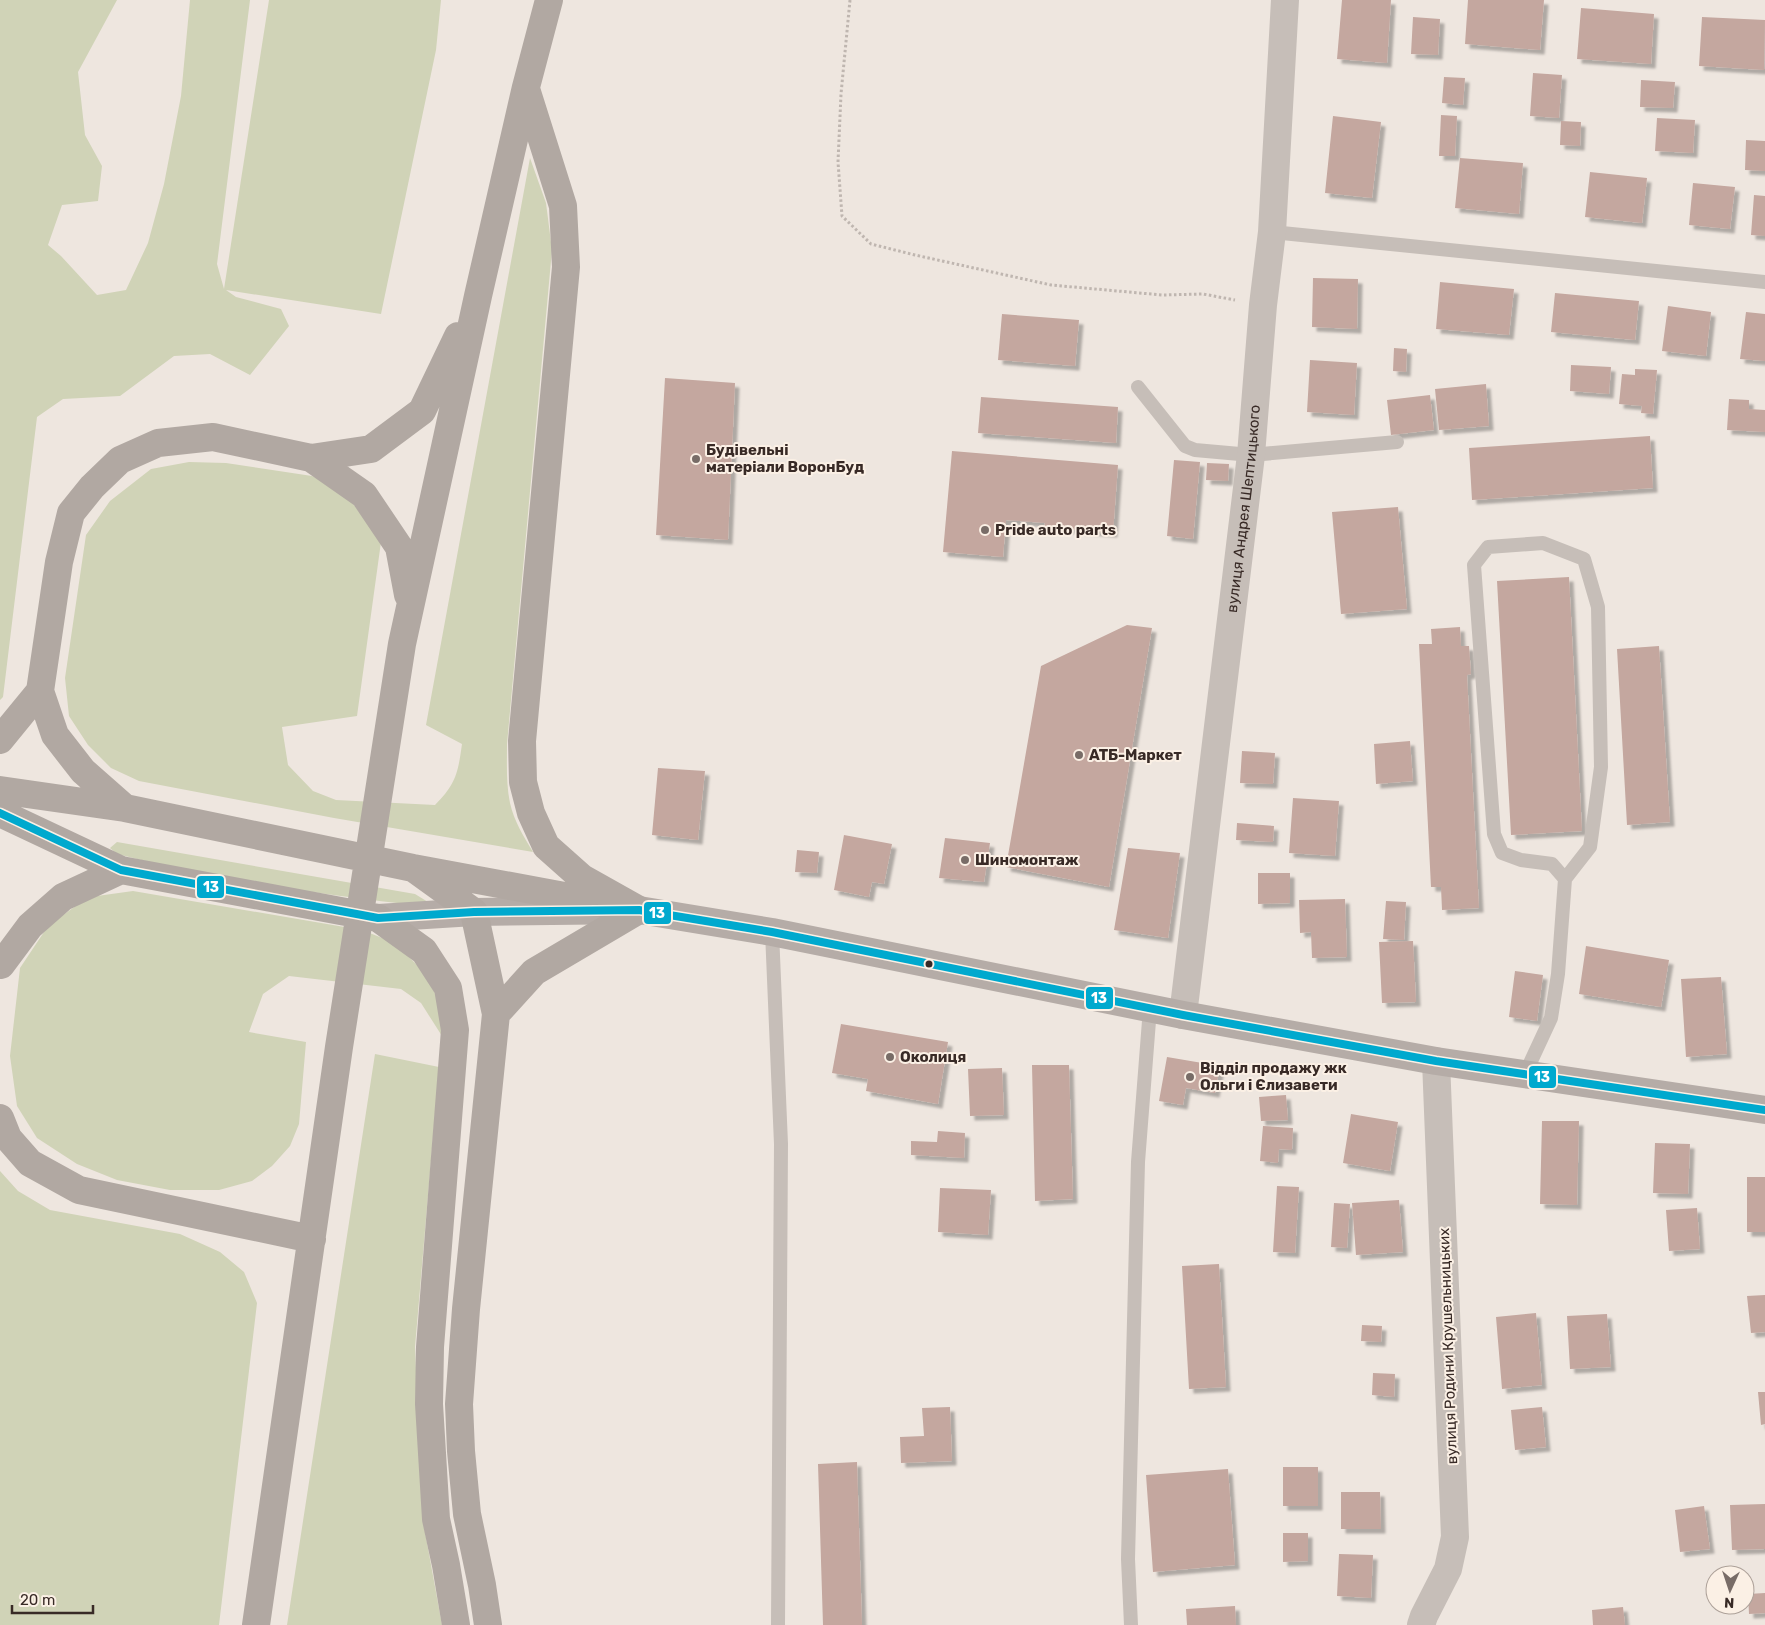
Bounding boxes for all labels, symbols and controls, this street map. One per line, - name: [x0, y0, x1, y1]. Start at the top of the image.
- street label: вулиця Андрея Шептицького: [1223, 404, 1264, 614]
- place label: Будівельні матеріали ВоронБуд: [706, 441, 864, 476]
- marker: Будівельні матеріали ВоронБуд: [690, 453, 702, 465]
- place label: Pride auto parts: [995, 521, 1116, 539]
- marker: Pride auto parts: [979, 524, 991, 536]
- place label: ATБ-Маркет: [1089, 746, 1182, 764]
- marker: ATБ-Маркет: [1073, 749, 1085, 761]
- place label: Шиномонтаж: [975, 851, 1079, 869]
- marker: Шиномонтаж: [959, 854, 971, 866]
- line badge: 13: [196, 875, 225, 899]
- text: 13: [203, 879, 219, 896]
- line badge: 13: [643, 901, 672, 925]
- text: 13: [649, 905, 665, 922]
- unlabelled marker: [924, 959, 934, 969]
- line badge: 13: [1085, 986, 1114, 1010]
- text: 13: [1091, 990, 1107, 1007]
- place label: Околиця: [900, 1048, 966, 1066]
- marker: Околиця: [884, 1051, 896, 1063]
- place label: Відділ продажу жк Ольги і Єлизавети: [1200, 1059, 1347, 1094]
- line badge: 13: [1528, 1065, 1557, 1089]
- text: 13: [1534, 1069, 1550, 1086]
- marker: Відділ продажу жк Ольги і Єлизавети: [1184, 1071, 1196, 1083]
- street label: вулиця Родини Крушельницьких: [1435, 1227, 1461, 1465]
- north arrow: [1705, 1565, 1755, 1615]
- scale bar: [12, 1582, 94, 1614]
- text: 20 m: [20, 1591, 55, 1609]
- text: N: [1724, 1594, 1735, 1611]

